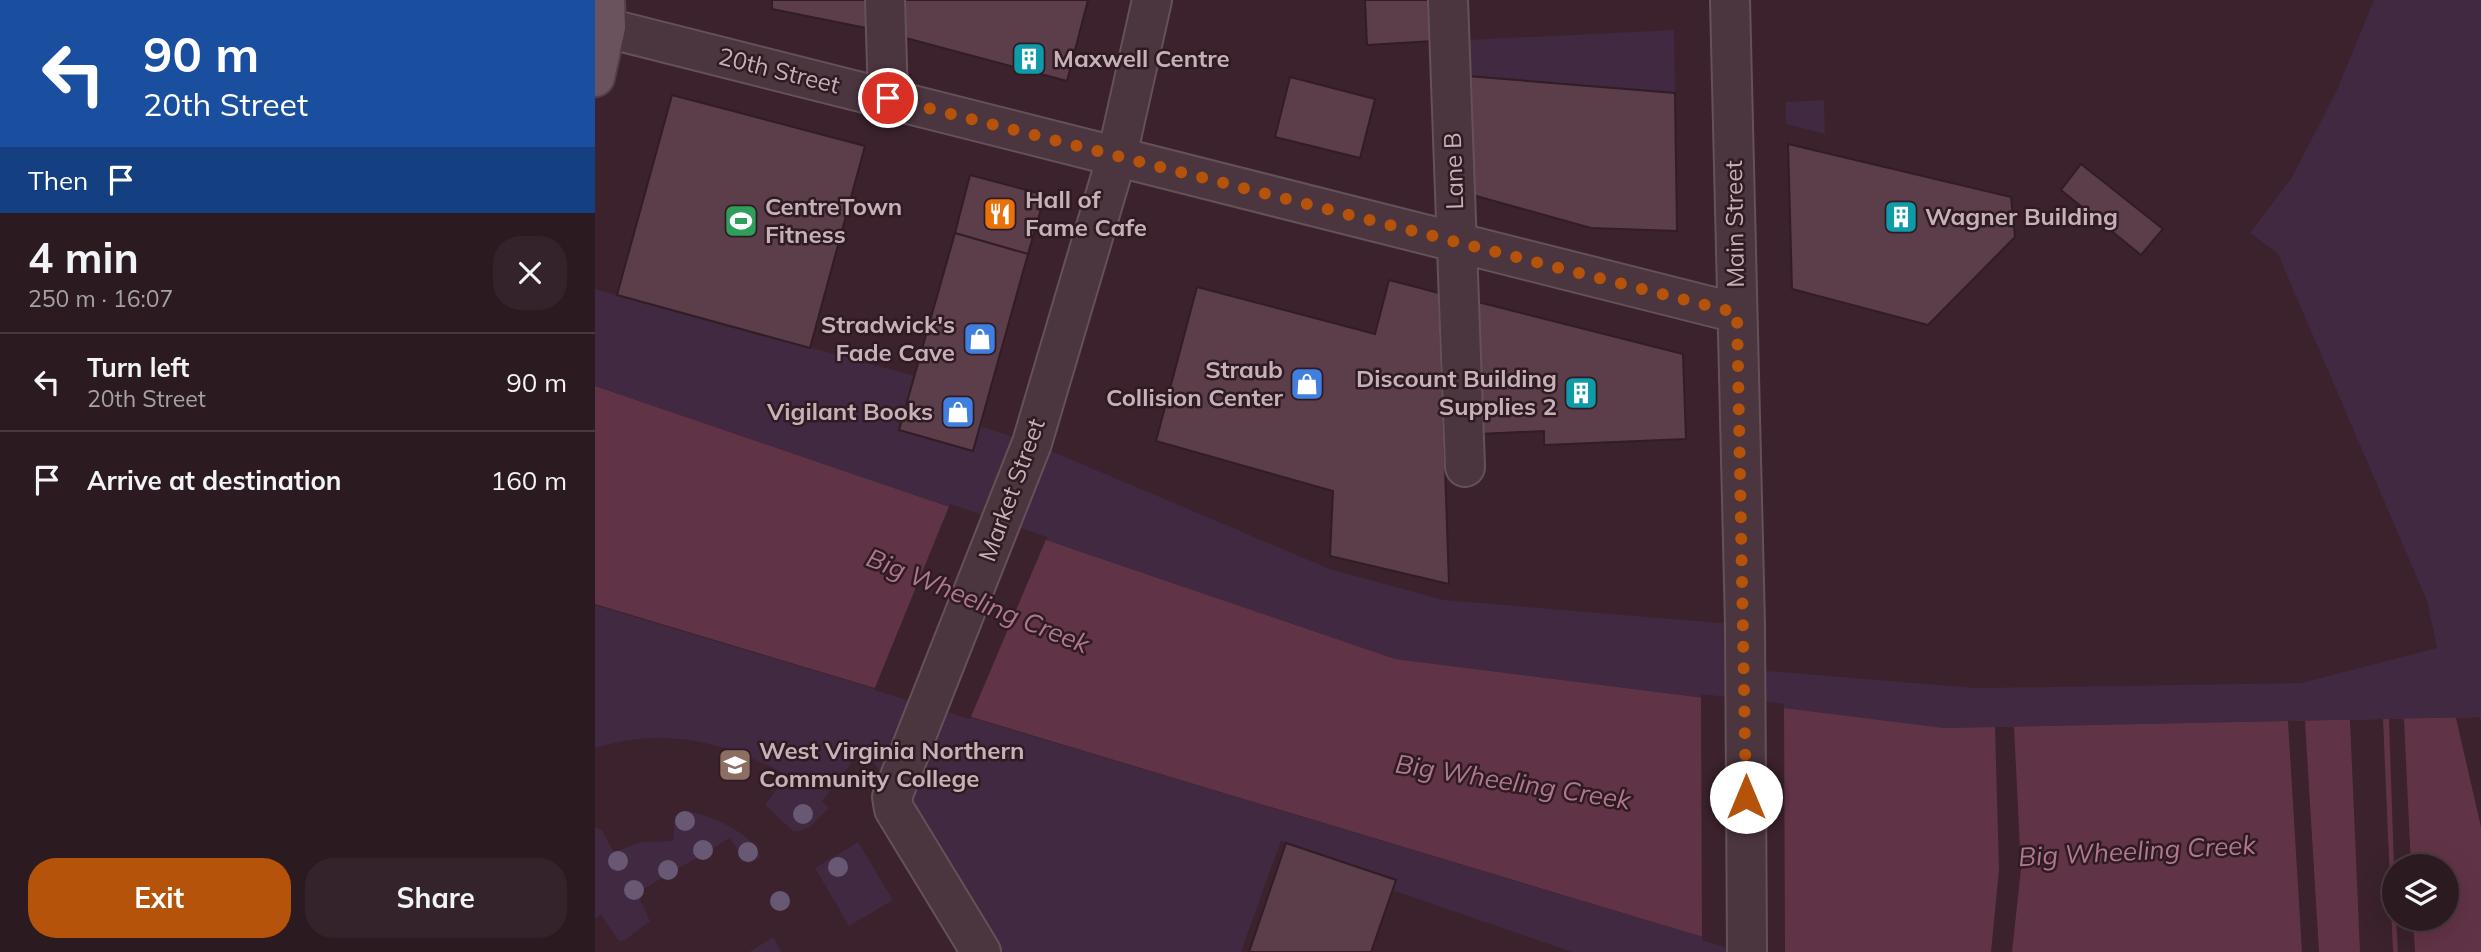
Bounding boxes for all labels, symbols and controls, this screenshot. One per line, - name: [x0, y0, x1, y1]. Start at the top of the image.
- text: 90 m: [143, 23, 259, 84]
- icon: left: [28, 28, 119, 119]
- street label: 20th Street: [716, 40, 843, 100]
- building icon: Maxwell Centre: [1010, 40, 1048, 78]
- place label: Maxwell Centre: [1053, 43, 1230, 73]
- pin: [858, 68, 918, 128]
- icon: arrive: [869, 79, 907, 117]
- text: 20th Street: [143, 84, 308, 124]
- street label: Lane B: [1437, 132, 1469, 210]
- street label: Main Street: [1718, 160, 1750, 288]
- icon: arrive: [102, 161, 140, 199]
- text: Then: [28, 164, 88, 197]
- place label: Hall of Fame Cafe: [1025, 184, 1147, 242]
- place label: CentreTown Fitness: [765, 191, 902, 249]
- restaurant icon: Hall of Fame Cafe: [981, 195, 1019, 233]
- building icon: Wagner Building: [1882, 198, 1920, 236]
- place label: Wagner Building: [1925, 201, 2118, 231]
- sports icon: CentreTown Fitness: [722, 202, 760, 240]
- text: 4 min: [28, 231, 139, 284]
- button: close: [493, 236, 567, 310]
- text: 250 m · 16:07: [28, 284, 173, 313]
- place label: Stradwick's Fade Cave: [821, 309, 955, 367]
- shop icon: Stradwick's Fade Cave: [961, 320, 999, 358]
- text: Turn left: [87, 351, 189, 384]
- place label: Straub Collision Center: [1106, 354, 1284, 412]
- icon: left: [28, 363, 66, 401]
- place label: Discount Building Supplies 2: [1356, 363, 1557, 421]
- shop icon: Straub Collision Center: [1288, 365, 1326, 403]
- text: 90 m: [506, 366, 567, 399]
- building icon: Discount Building Supplies 2: [1562, 374, 1600, 412]
- text: 20th Street: [87, 384, 206, 413]
- shop icon: Vigilant Books: [939, 393, 977, 431]
- place label: Vigilant Books: [766, 396, 933, 426]
- street label: Market Street: [971, 414, 1051, 565]
- icon: arrive: [28, 461, 66, 499]
- text: Arrive at destination: [87, 464, 342, 497]
- text: 160 m: [491, 464, 567, 497]
- water label: Big Wheeling Creek: [862, 541, 1095, 661]
- place label: West Virginia Northern Community College: [759, 735, 1024, 793]
- school or university icon: West Virginia Northern Community College: [716, 746, 754, 784]
- water label: Big Wheeling Creek: [1393, 747, 1634, 816]
- position arrow: [1709, 760, 1783, 834]
- water label: Big Wheeling Creek: [2017, 828, 2257, 873]
- map controls: [2382, 854, 2459, 931]
- button: layers: [2382, 854, 2459, 931]
- button: Exit: [28, 858, 291, 938]
- button: Share: [305, 858, 567, 938]

